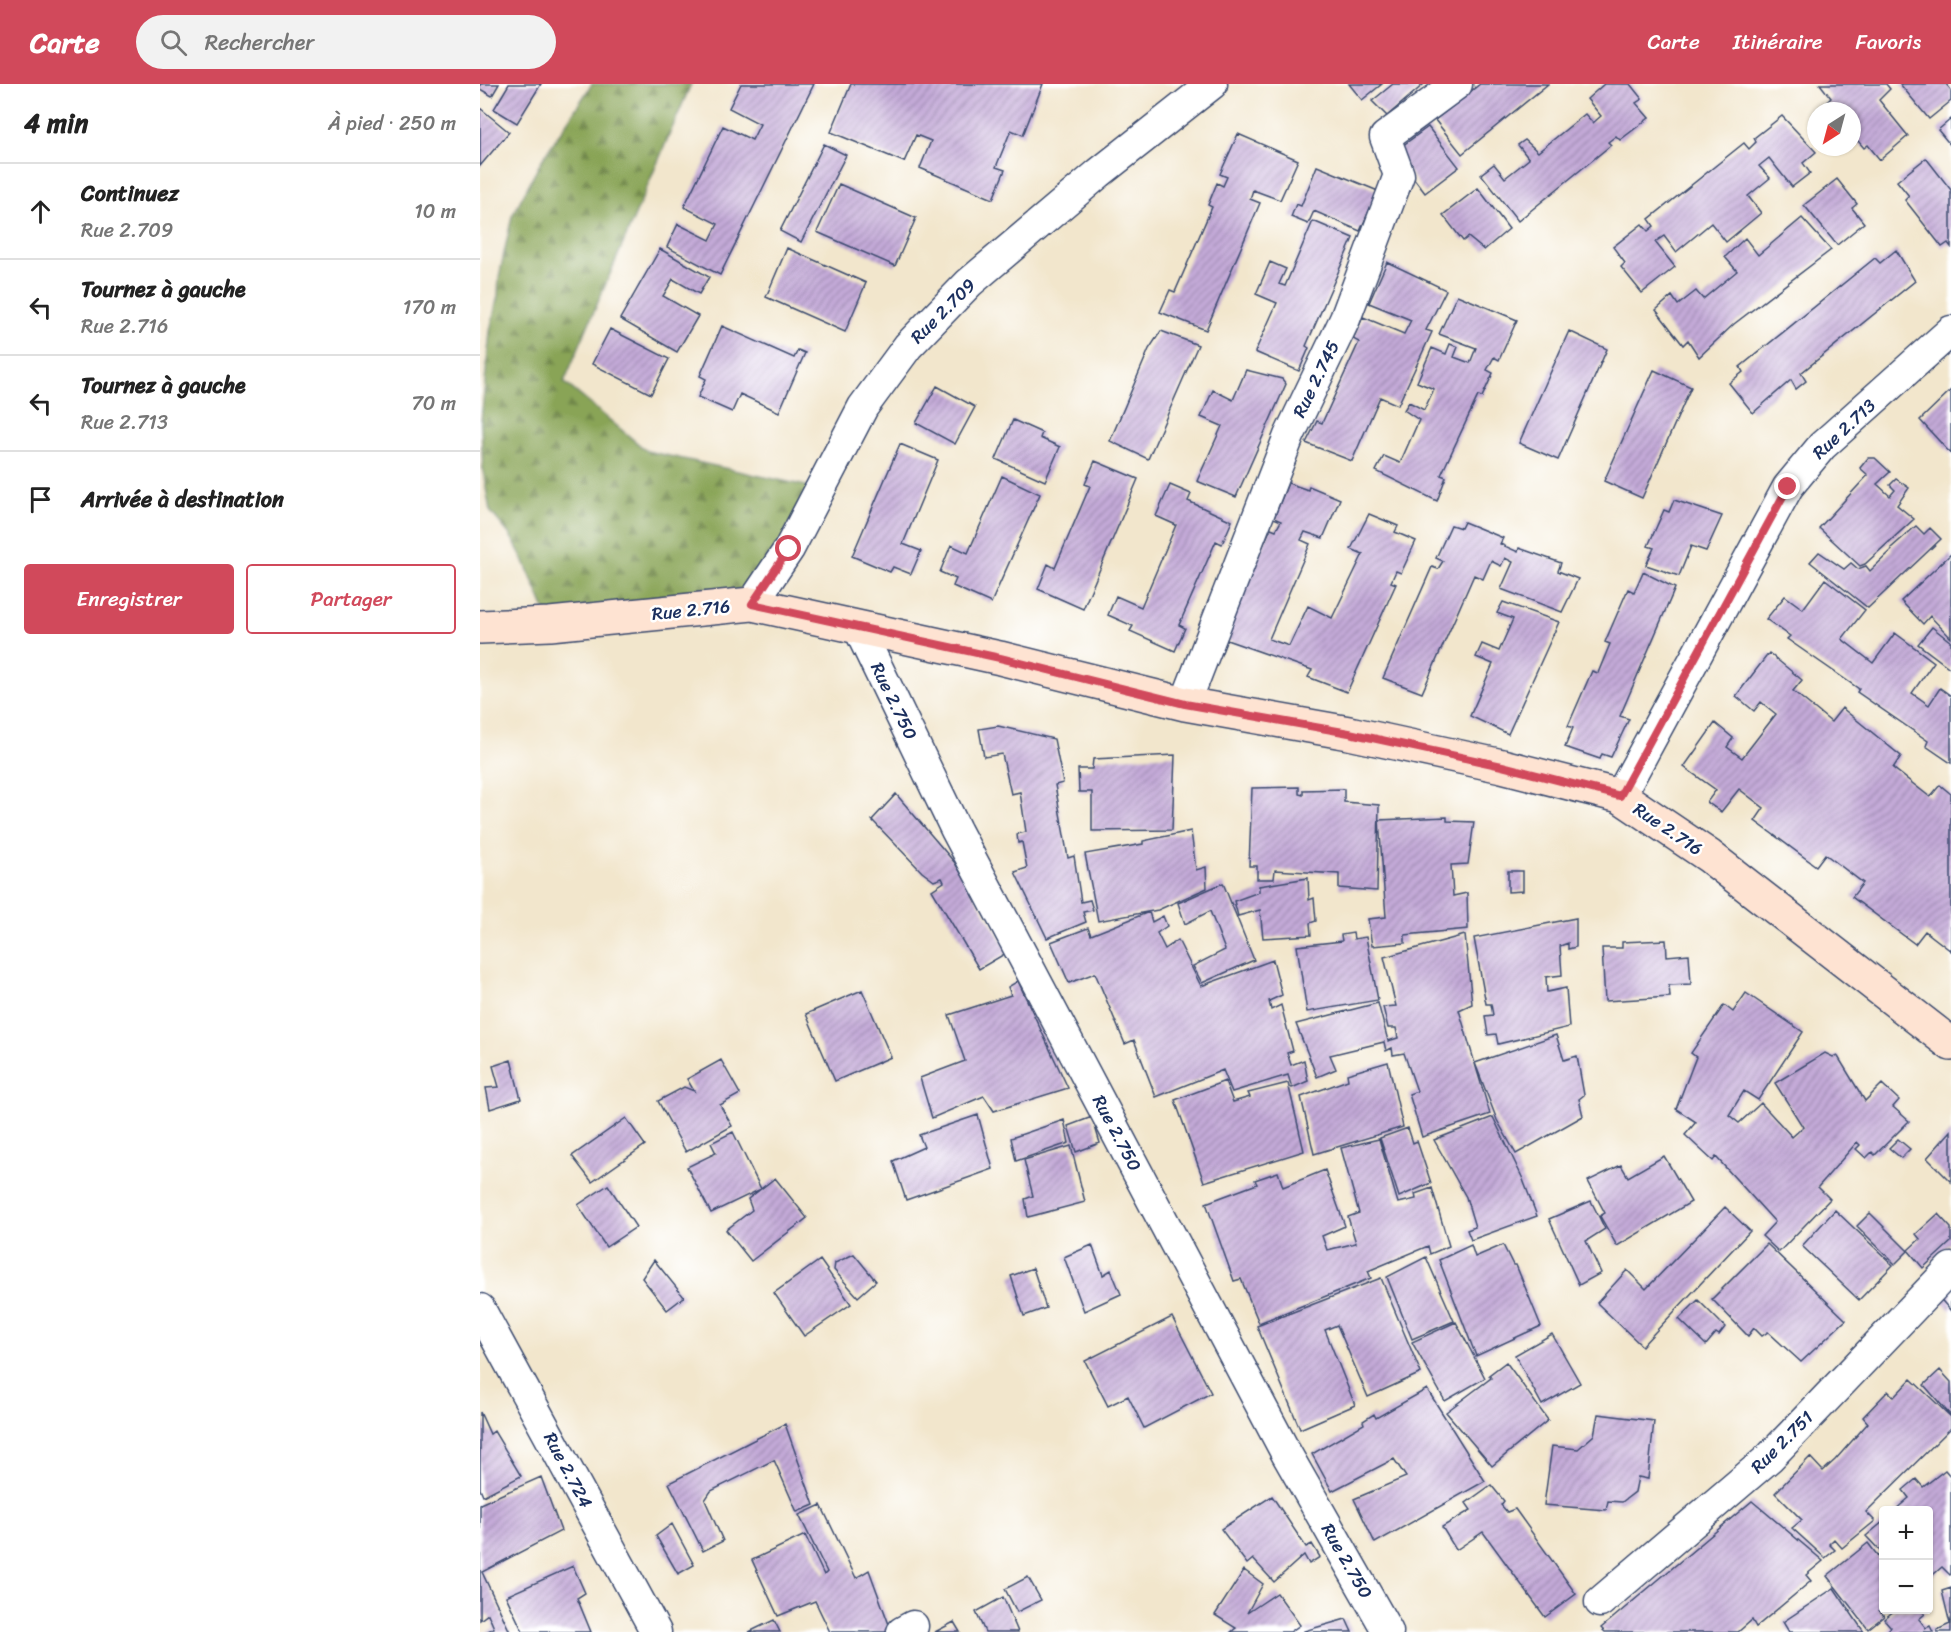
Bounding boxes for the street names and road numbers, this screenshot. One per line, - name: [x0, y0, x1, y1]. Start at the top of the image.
- street label: Rue 2.709: [902, 270, 984, 352]
- street label: Rue 2.745: [1283, 335, 1349, 423]
- street label: Rue 2.713: [1804, 391, 1884, 467]
- street label: Rue 2.716: [650, 590, 732, 630]
- street label: Rue 2.750: [861, 657, 927, 745]
- street label: Rue 2.716: [1626, 794, 1710, 864]
- street label: Rue 2.750: [1083, 1089, 1151, 1177]
- street label: Rue 2.751: [1743, 1402, 1822, 1481]
- street label: Rue 2.724: [535, 1426, 601, 1514]
- street label: Rue 2.750: [1312, 1517, 1382, 1605]

